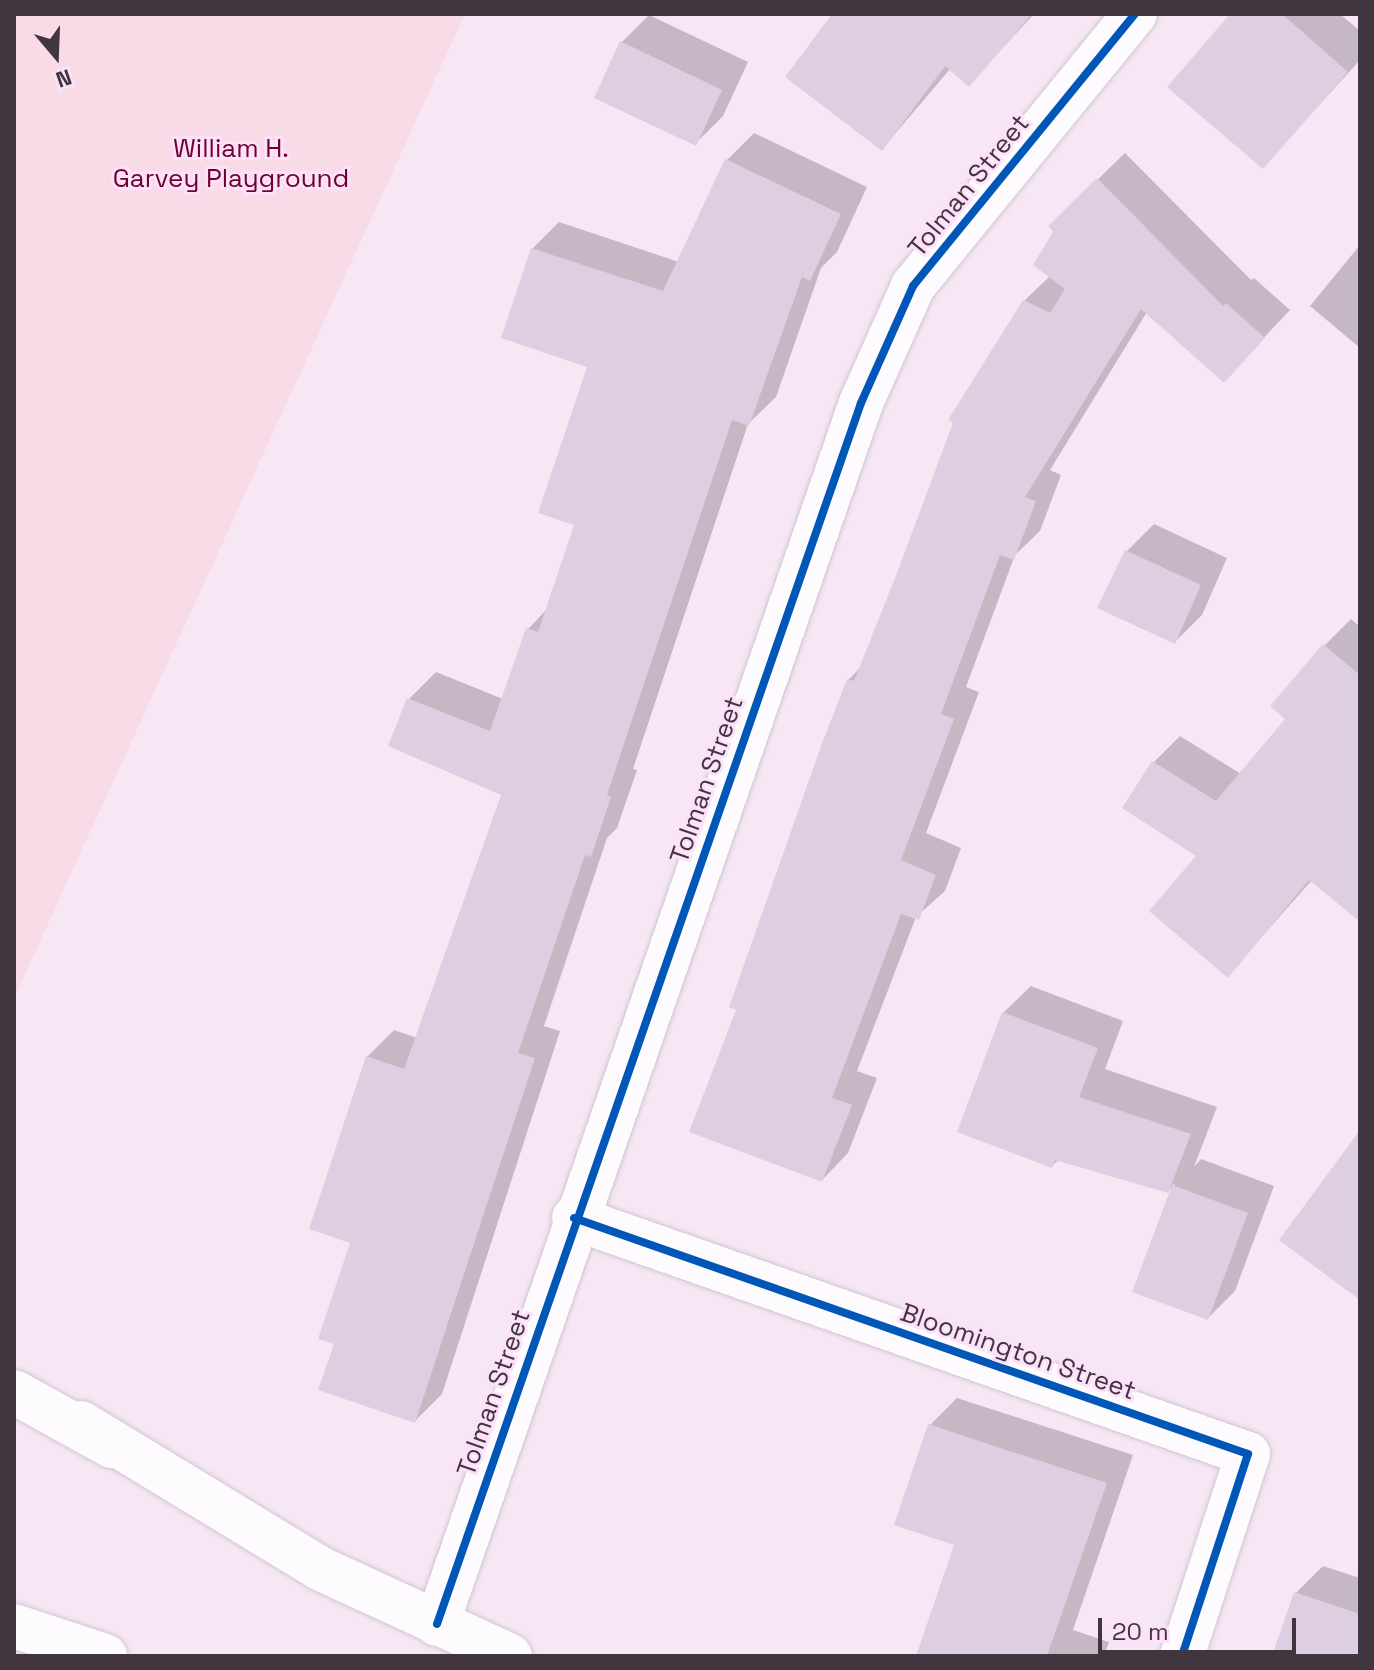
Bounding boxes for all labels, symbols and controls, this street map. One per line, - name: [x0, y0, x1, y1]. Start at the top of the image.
- north arrow: [16, 16, 96, 96]
- text: N: [52, 63, 75, 94]
- street label: Tolman Street: [902, 108, 1036, 264]
- park label: William H. Garvey Playground: [113, 133, 349, 194]
- street label: Tolman Street: [664, 692, 750, 868]
- street label: Bloomington Street: [896, 1297, 1140, 1407]
- street label: Tolman Street: [451, 1305, 537, 1481]
- scale bar: [1102, 1602, 1300, 1652]
- text: 20 m: [1112, 1616, 1169, 1647]

